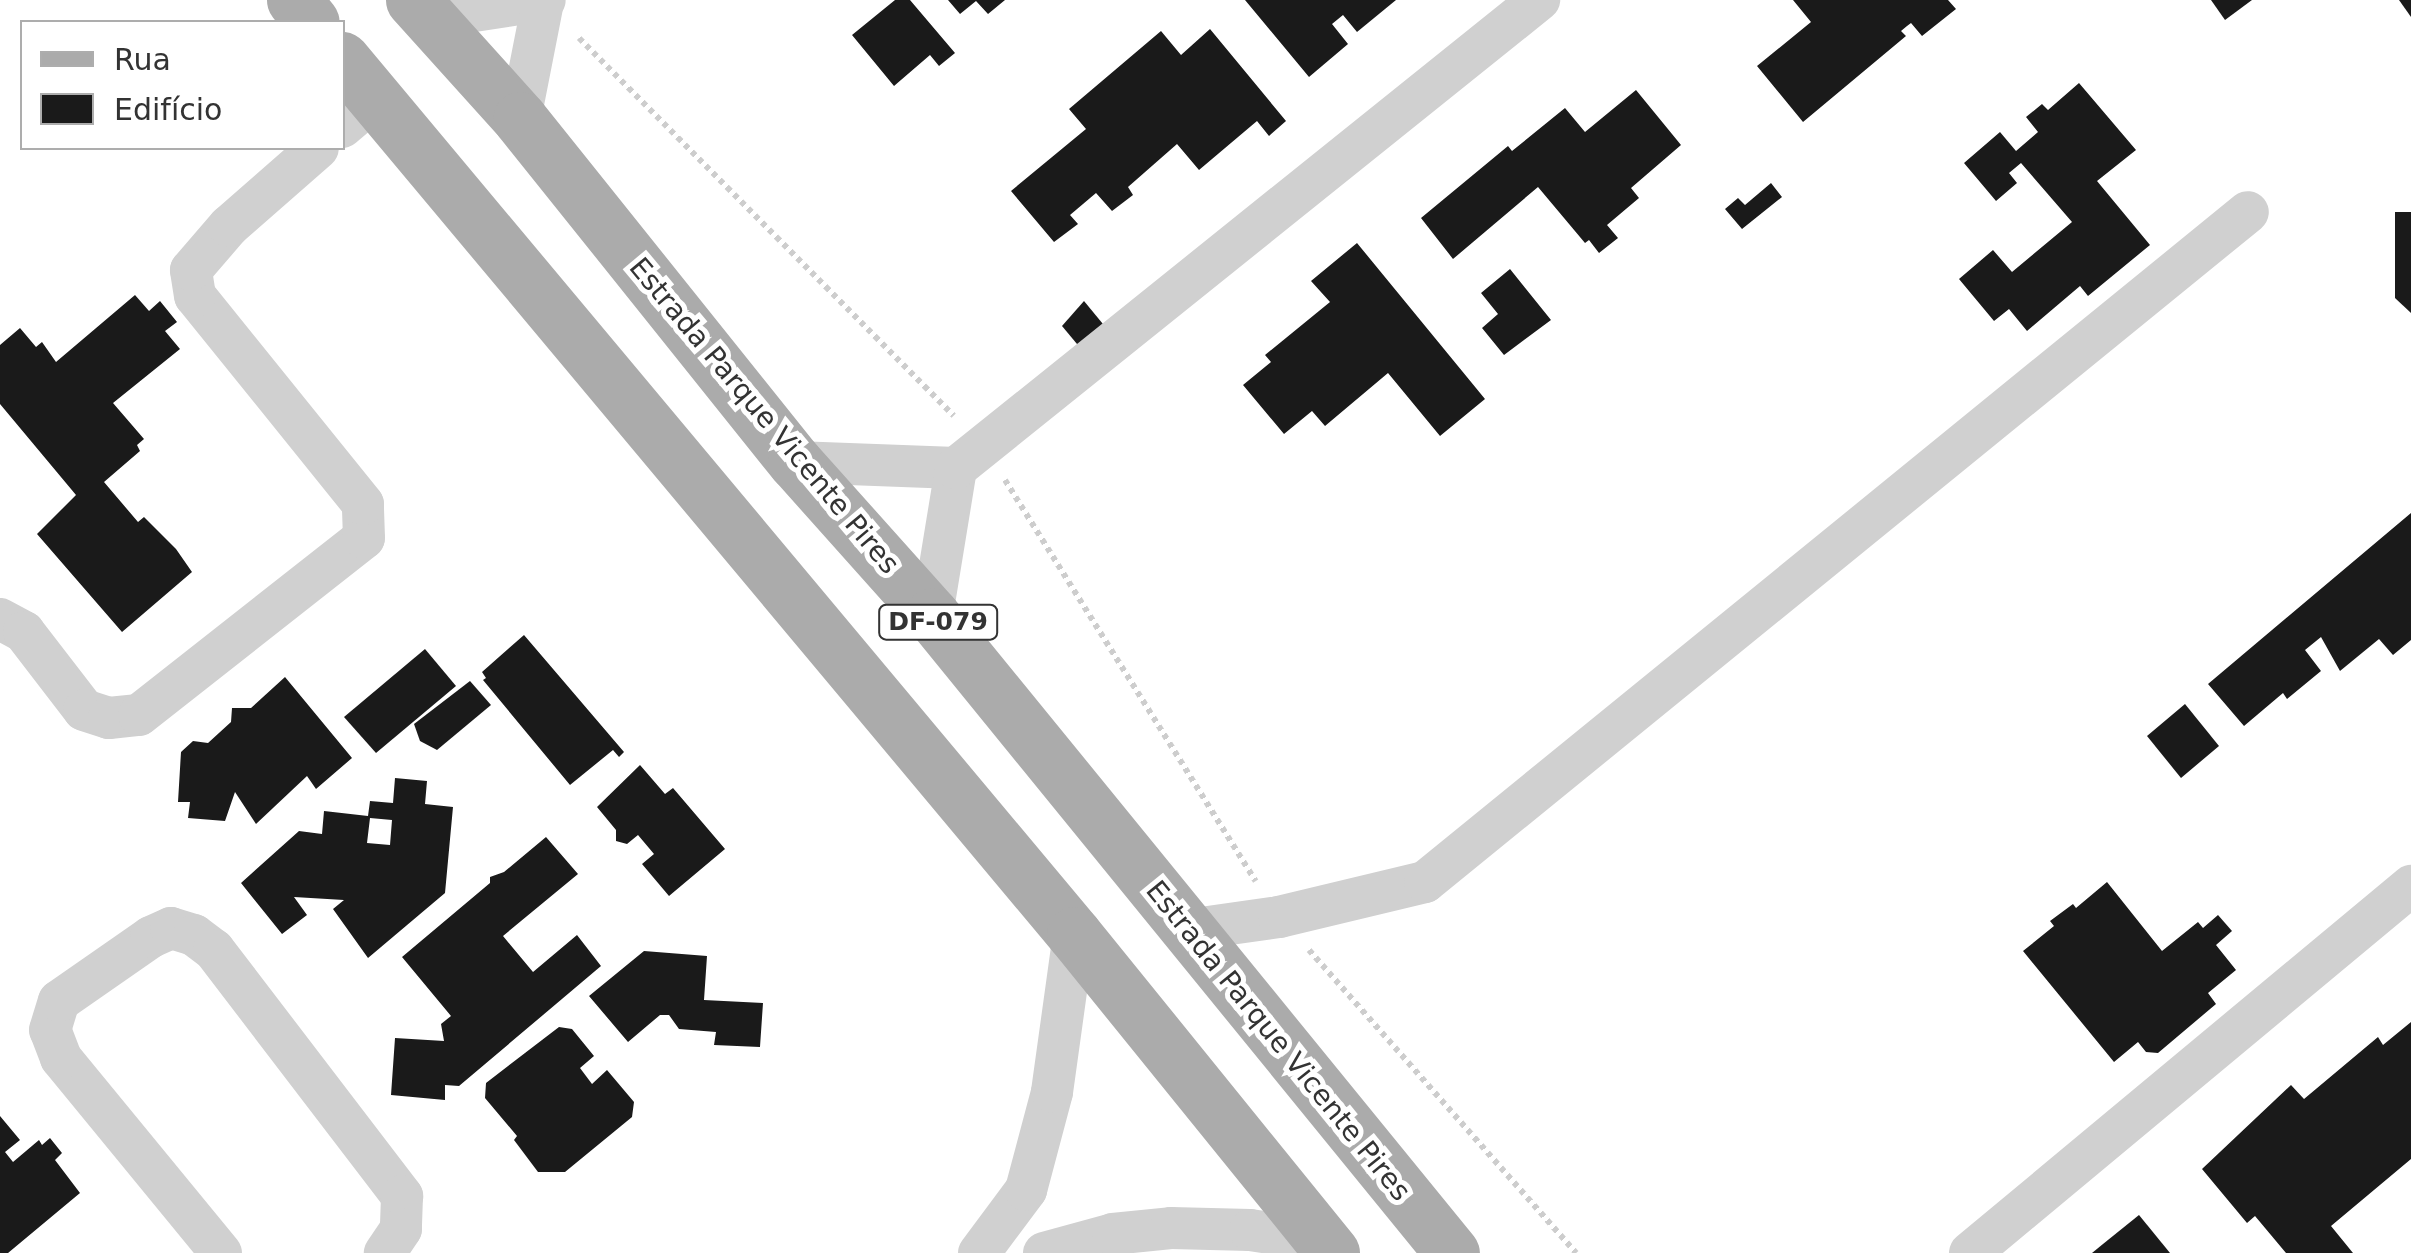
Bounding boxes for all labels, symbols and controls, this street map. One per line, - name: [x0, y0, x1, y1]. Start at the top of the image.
- legend: [20, 20, 345, 150]
- text: Rua: [114, 42, 171, 77]
- text: Edifício: [114, 92, 222, 127]
- street label: Estrada Parque Vicente Pires: [622, 251, 906, 581]
- road number: DF-079: [878, 602, 998, 642]
- street label: Estrada Parque Vicente Pires: [1139, 874, 1417, 1208]

